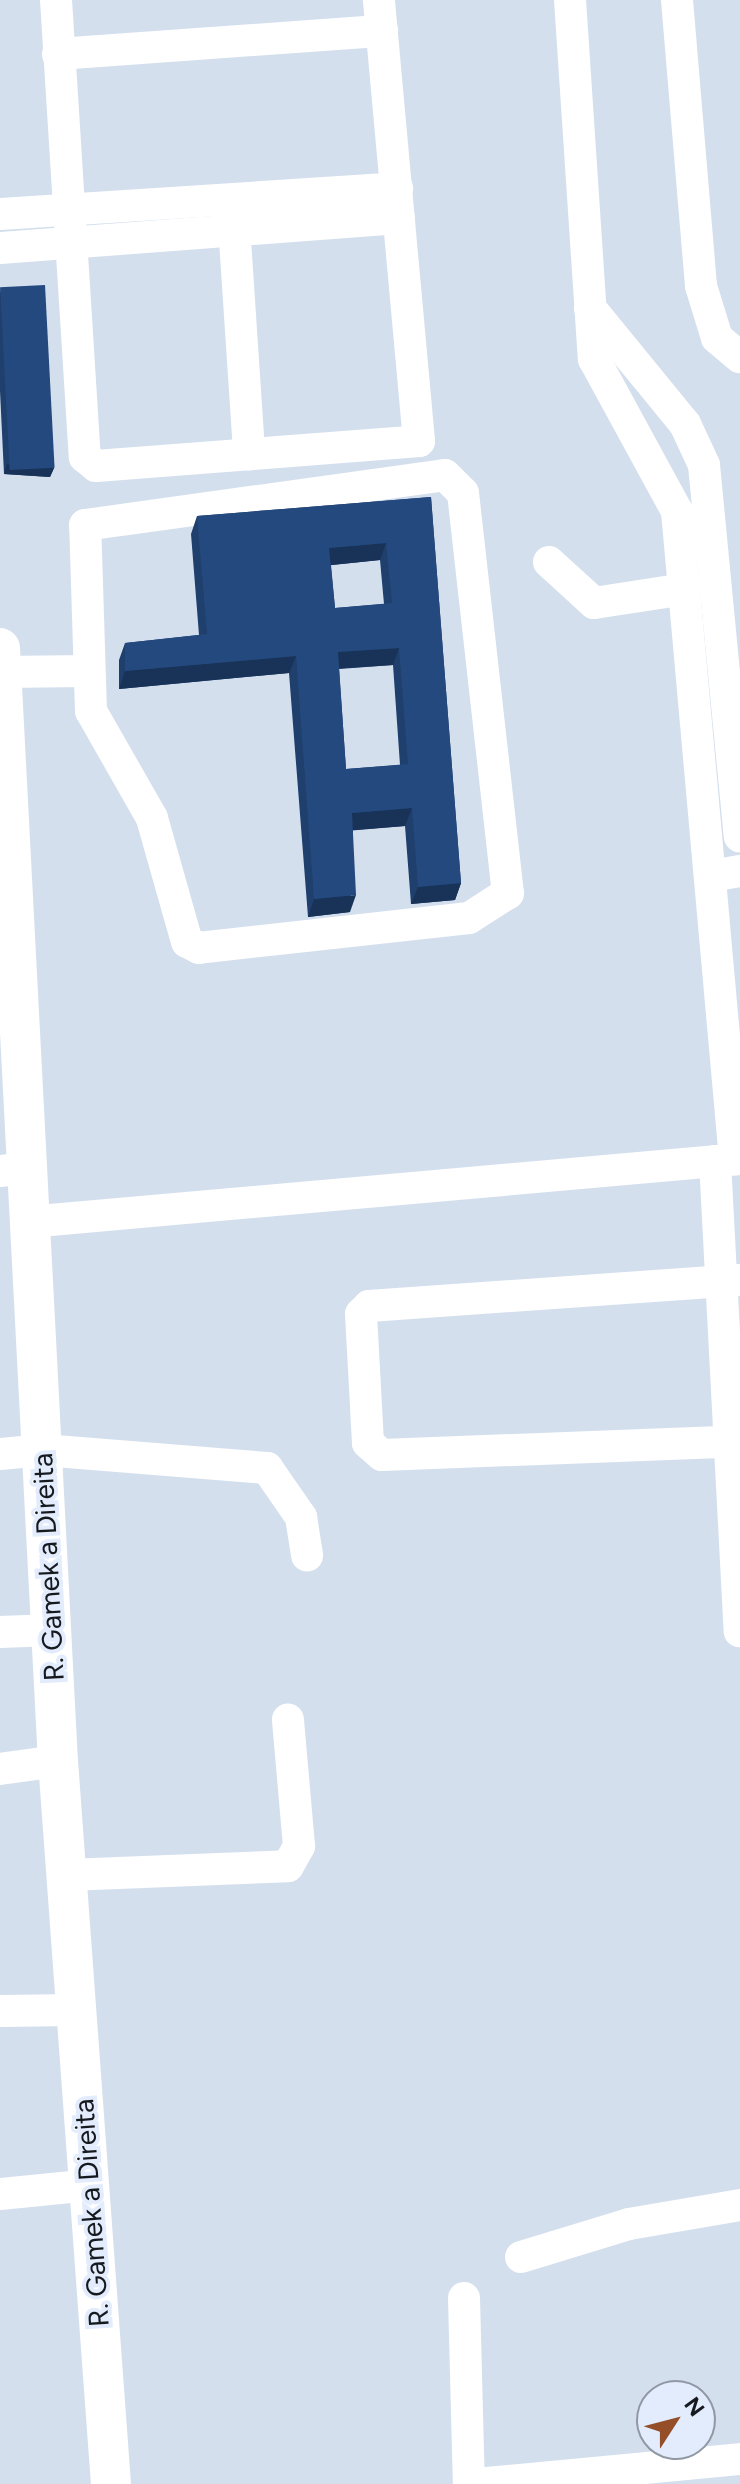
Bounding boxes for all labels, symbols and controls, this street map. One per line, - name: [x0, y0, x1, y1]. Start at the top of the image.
- street label: R. Gamek a Direita: [25, 1452, 71, 1682]
- street label: R. Gamek a Direita: [66, 2098, 116, 2328]
- north arrow: [636, 2380, 716, 2460]
- text: N: [678, 2392, 710, 2422]

